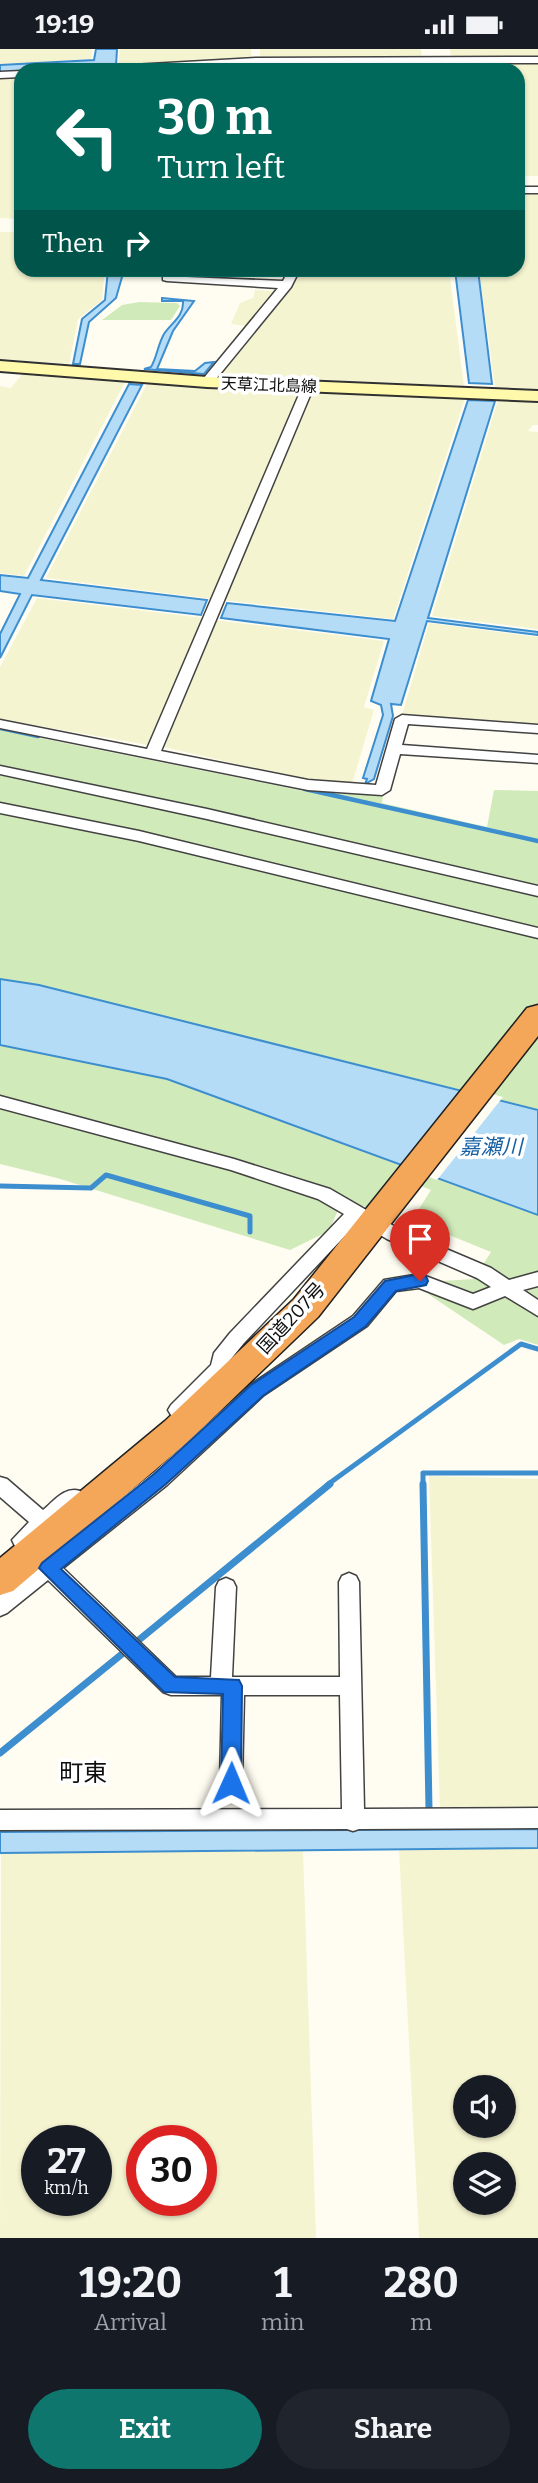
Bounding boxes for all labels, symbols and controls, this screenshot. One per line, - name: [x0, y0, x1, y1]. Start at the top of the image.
- text: 19:19: [35, 9, 94, 40]
- text: 30 m: [157, 88, 272, 147]
- icon: left: [42, 91, 133, 182]
- text: Turn left: [157, 148, 285, 186]
- icon: right: [118, 224, 156, 262]
- text: Then: [42, 228, 104, 259]
- street label: 天草江北島線: [221, 374, 317, 396]
- water label: 嘉瀬川: [460, 1134, 524, 1160]
- pin: [390, 1209, 450, 1281]
- icon: arrive: [401, 1220, 439, 1258]
- street label: 国道207号: [252, 1278, 330, 1358]
- position arrow: [194, 1746, 268, 1820]
- district label: 町東: [59, 1759, 107, 1787]
- map controls: [453, 2075, 516, 2215]
- button: sound: [453, 2075, 516, 2138]
- speed limit sign: 30: [126, 2125, 217, 2216]
- text: 27: [47, 2140, 86, 2182]
- button: layers: [453, 2152, 516, 2215]
- text: km/h: [44, 2177, 89, 2199]
- text: 19:20: [79, 2258, 182, 2308]
- text: 1: [274, 2258, 292, 2308]
- text: 280: [383, 2258, 459, 2308]
- text: Arrival: [94, 2308, 167, 2336]
- text: min: [261, 2308, 304, 2336]
- text: m: [410, 2308, 432, 2336]
- button: Exit: [28, 2389, 262, 2469]
- button: Share: [276, 2389, 510, 2469]

